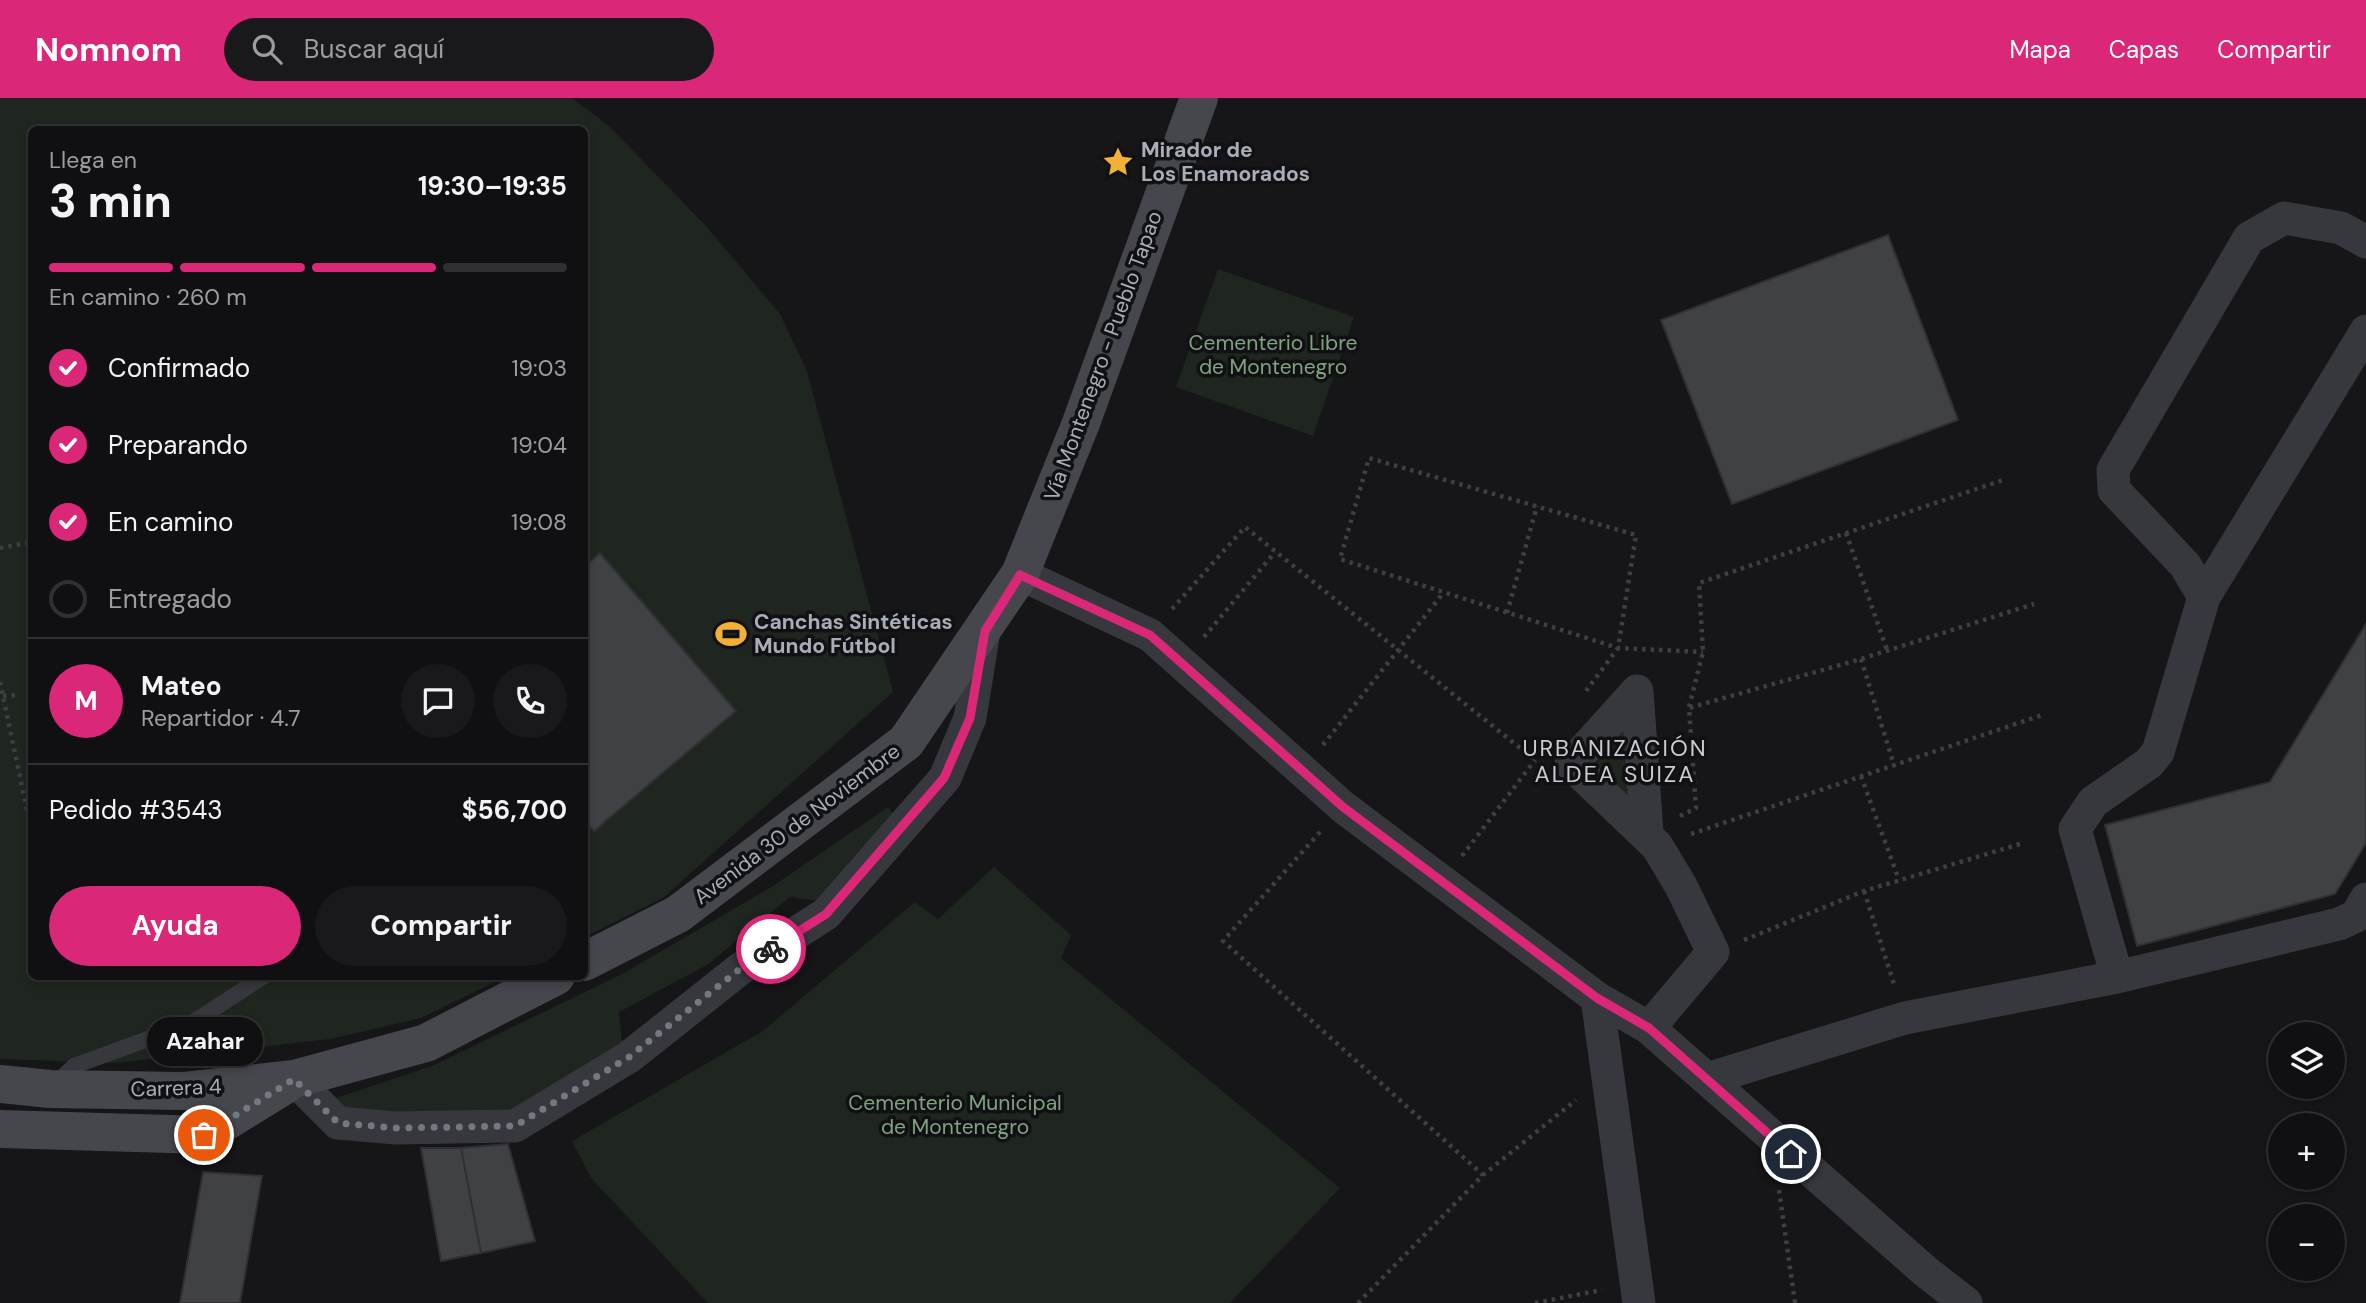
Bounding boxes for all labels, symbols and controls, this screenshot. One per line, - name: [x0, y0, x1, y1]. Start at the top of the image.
- search box: [224, 18, 714, 81]
- text: Nomnom: [35, 28, 182, 71]
- icon: search: [248, 30, 286, 68]
- text: Buscar aquí: [304, 32, 444, 66]
- text: Mapa: [2009, 34, 2071, 65]
- text: Capas: [2109, 34, 2179, 65]
- text: Compartir: [2217, 34, 2331, 65]
- place label: Mirador de Los Enamorados: [1141, 136, 1310, 188]
- text: Llega en: [49, 145, 137, 175]
- place icon: Mirador de Los Enamorados: [1101, 145, 1135, 179]
- text: 19:30–19:35: [418, 169, 567, 203]
- text: 3 min: [49, 171, 172, 231]
- street label: Vía Montenegro - Pueblo Tapao: [1037, 207, 1169, 505]
- text: En camino · 260 m: [49, 282, 247, 312]
- park label: Cementerio Libre de Montenegro: [1189, 329, 1358, 381]
- icon: check: [49, 349, 87, 387]
- text: Confirmado: [108, 351, 250, 385]
- text: 19:03: [511, 353, 567, 383]
- icon: check: [49, 426, 87, 464]
- text: Preparando: [108, 428, 248, 462]
- text: 19:04: [511, 430, 567, 460]
- icon: check: [49, 503, 87, 541]
- text: En camino: [108, 505, 233, 539]
- text: 19:08: [511, 507, 567, 537]
- text: Entregado: [108, 582, 232, 616]
- place label: Canchas Sintéticas Mundo Fútbol: [754, 608, 953, 660]
- sports icon: Canchas Sintéticas Mundo Fútbol: [714, 617, 748, 651]
- button: chat: [401, 664, 475, 738]
- button: phone: [493, 664, 567, 738]
- text: Mateo: [141, 669, 222, 703]
- text: M: [74, 684, 98, 718]
- text: Repartidor · 4.7: [141, 703, 300, 733]
- district label: URBANIZACIÓN ALDEA SUIZA: [1522, 733, 1708, 789]
- street label: Avenida 30 de Noviembre: [688, 737, 906, 911]
- text: Pedido #3543: [49, 793, 223, 827]
- text: $56,700: [462, 793, 567, 827]
- button: Ayuda: [49, 886, 301, 966]
- button: Compartir: [315, 886, 567, 966]
- courier: [736, 914, 806, 984]
- icon: bike: [752, 930, 790, 968]
- callout: Azahar: [146, 1016, 262, 1065]
- map controls: [2268, 1022, 2345, 1281]
- button: layers: [2268, 1022, 2345, 1099]
- text: Azahar: [166, 1026, 244, 1056]
- street label: Carrera 4: [130, 1072, 222, 1104]
- park label: Cementerio Municipal de Montenegro: [848, 1089, 1062, 1141]
- pin: [174, 1105, 234, 1165]
- button: +: [2268, 1113, 2345, 1190]
- icon: bag: [185, 1116, 223, 1154]
- pin: [1761, 1124, 1821, 1184]
- icon: home: [1772, 1135, 1810, 1173]
- button: −: [2268, 1204, 2345, 1281]

